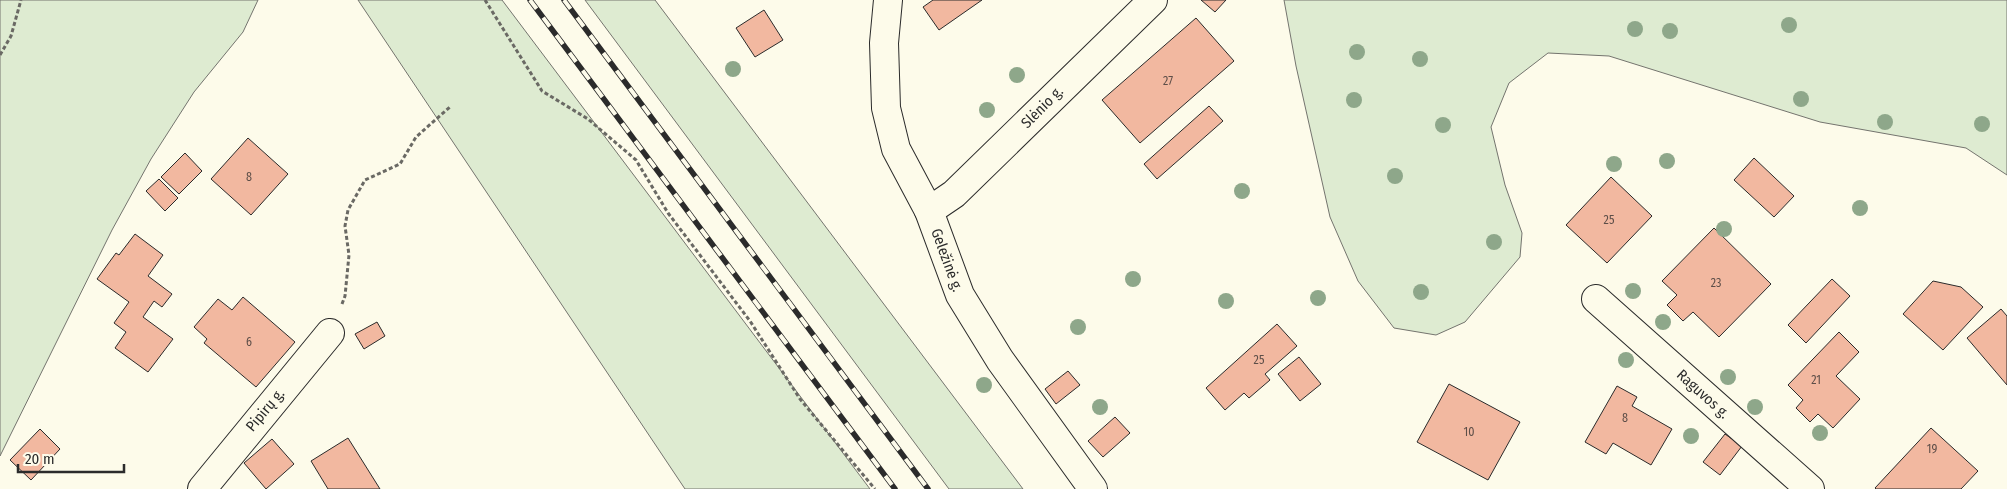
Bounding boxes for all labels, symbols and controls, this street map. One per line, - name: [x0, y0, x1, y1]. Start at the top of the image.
- house number: 27: [1163, 74, 1173, 88]
- street label: Slėnio g.: [1017, 82, 1067, 132]
- house number: 8: [246, 170, 252, 184]
- house number: 25: [1604, 213, 1615, 227]
- street label: Geležinė g.: [927, 226, 967, 294]
- house number: 23: [1711, 276, 1721, 290]
- house number: 6: [246, 335, 252, 349]
- house number: 25: [1254, 353, 1265, 367]
- street label: Raguvos g.: [1673, 366, 1733, 422]
- house number: 21: [1811, 373, 1821, 387]
- street label: Pipirų g.: [242, 385, 288, 435]
- house number: 8: [1622, 411, 1628, 425]
- house number: 10: [1464, 425, 1474, 439]
- scale bar: [18, 442, 124, 474]
- house number: 19: [1927, 442, 1937, 456]
- text: 20 m: [25, 450, 55, 468]

